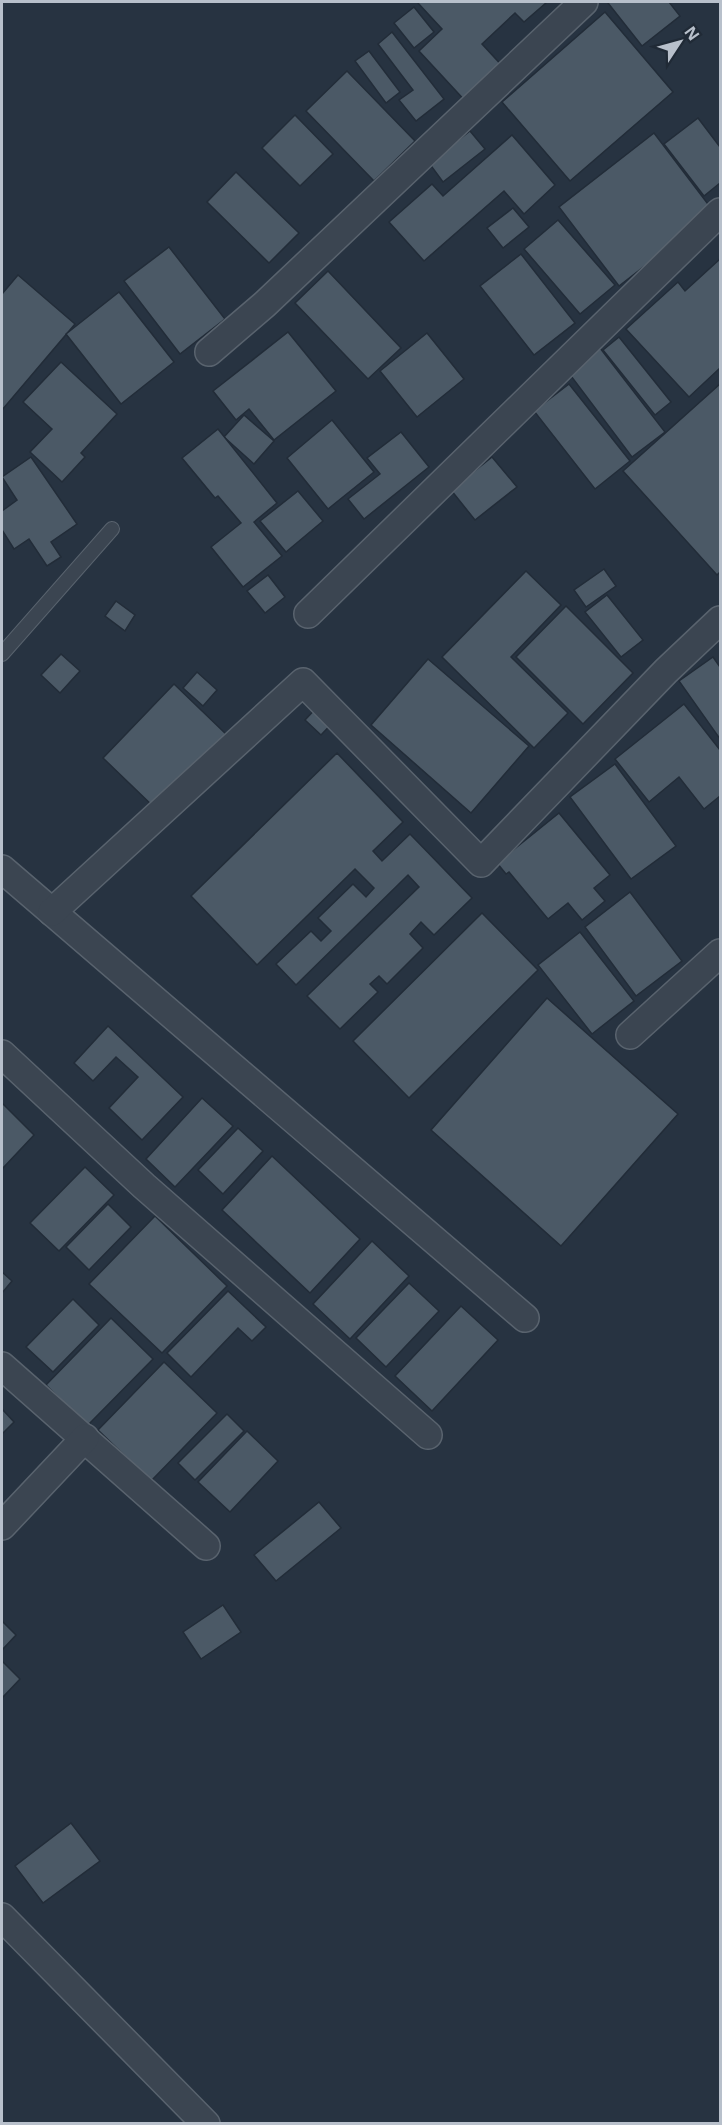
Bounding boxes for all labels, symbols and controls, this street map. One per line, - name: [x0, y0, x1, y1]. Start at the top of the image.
- north arrow: [650, 12, 710, 72]
- text: N: [679, 21, 705, 45]

